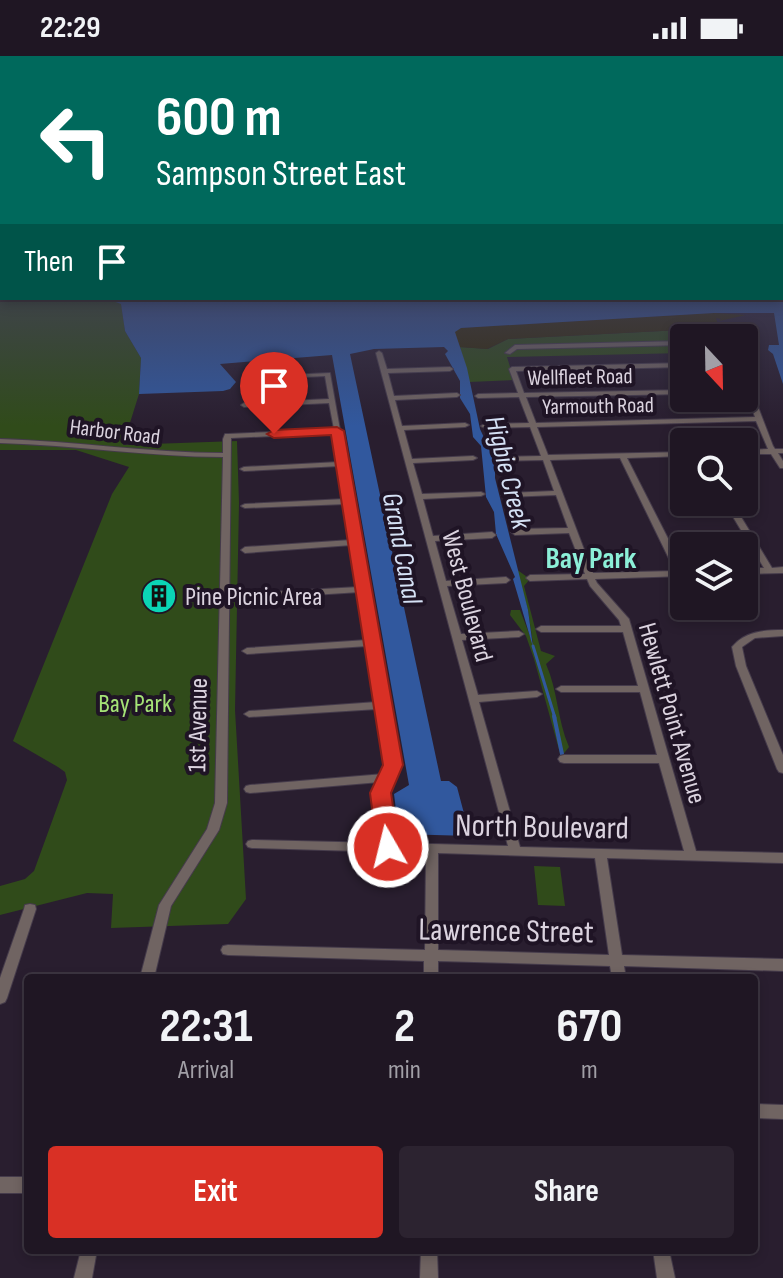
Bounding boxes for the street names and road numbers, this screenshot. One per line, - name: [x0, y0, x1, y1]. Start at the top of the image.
- street label: Wellfleet Road: [527, 363, 633, 392]
- street label: Yarmouth Road: [542, 392, 654, 421]
- street label: Harbor Road: [68, 414, 161, 451]
- street label: West Boulevard: [434, 528, 499, 665]
- street label: Hewlett Point Avenue: [631, 619, 712, 808]
- street label: 1st Avenue: [182, 678, 215, 772]
- street label: North Boulevard: [455, 806, 629, 849]
- street label: Lawrence Street: [418, 910, 594, 953]

